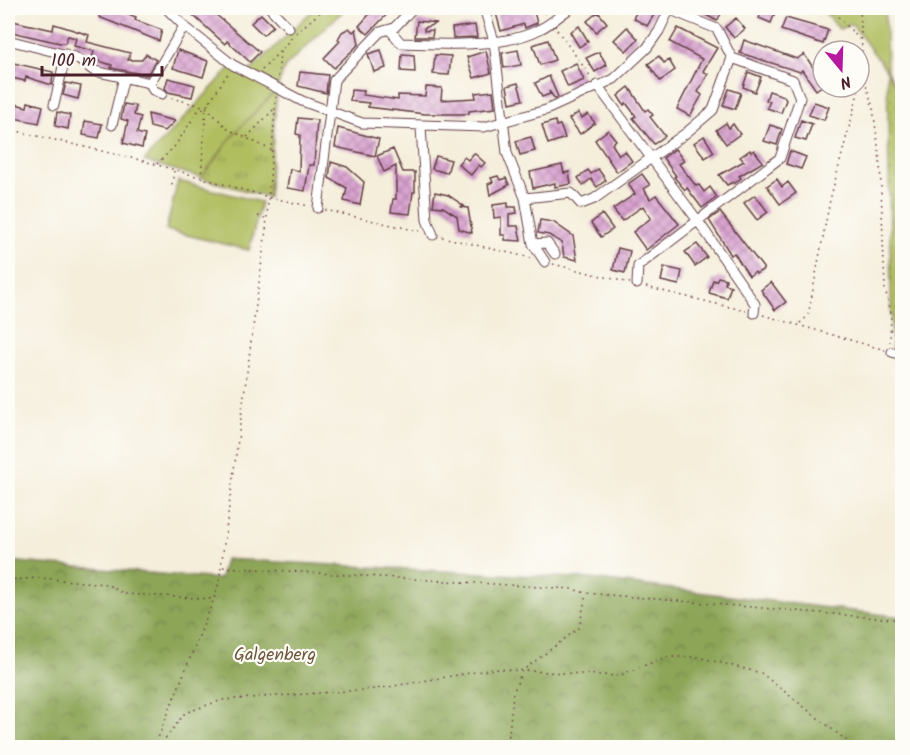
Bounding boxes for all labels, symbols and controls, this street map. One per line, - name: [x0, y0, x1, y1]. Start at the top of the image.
- scale bar: [42, 39, 162, 77]
- north arrow: [811, 39, 871, 99]
- text: 100 m: [51, 47, 96, 76]
- text: N: [837, 68, 854, 95]
- park label: Galgenberg: [234, 641, 316, 670]

